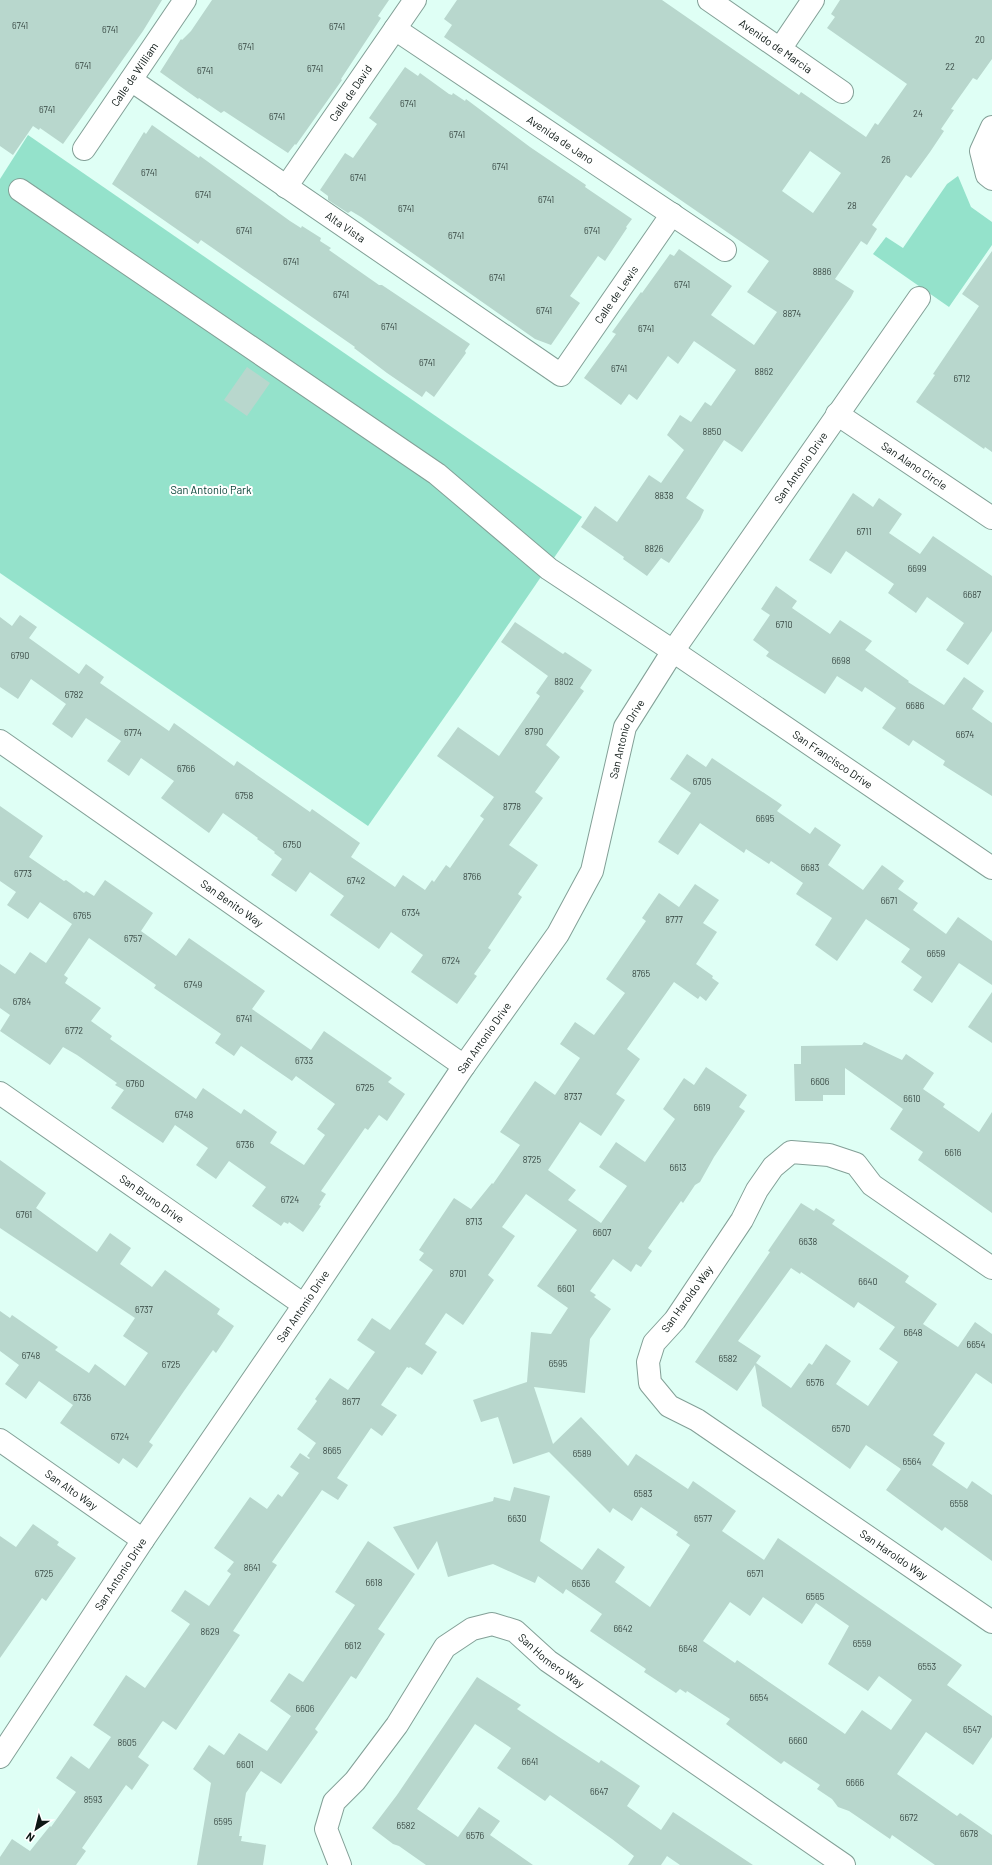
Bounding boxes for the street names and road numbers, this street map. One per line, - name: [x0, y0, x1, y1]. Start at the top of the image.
- street label: Avenido de Marcia: [737, 16, 815, 75]
- street label: Calle de William: [108, 40, 160, 109]
- street label: Calle de David: [326, 62, 374, 124]
- street label: Avenida de Jano: [525, 112, 597, 166]
- street label: Alta Vista: [323, 209, 368, 245]
- street label: Calle de Lewis: [591, 263, 640, 326]
- street label: San Antonio Drive: [771, 429, 830, 506]
- street label: San Alano Circle: [879, 439, 950, 492]
- street label: San Antonio Drive: [606, 697, 647, 780]
- street label: San Francisco Drive: [790, 727, 875, 791]
- street label: San Benito Way: [198, 877, 266, 929]
- street label: San Antonio Drive: [454, 999, 513, 1076]
- street label: San Bruno Drive: [117, 1171, 187, 1225]
- street label: San Haroldo Way: [658, 1263, 715, 1335]
- street label: San Antonio Drive: [273, 1267, 331, 1345]
- street label: San Alto Way: [43, 1467, 100, 1512]
- street label: San Haroldo Way: [858, 1526, 930, 1582]
- street label: San Antonio Drive: [92, 1535, 149, 1613]
- street label: San Homero Way: [516, 1630, 587, 1690]

